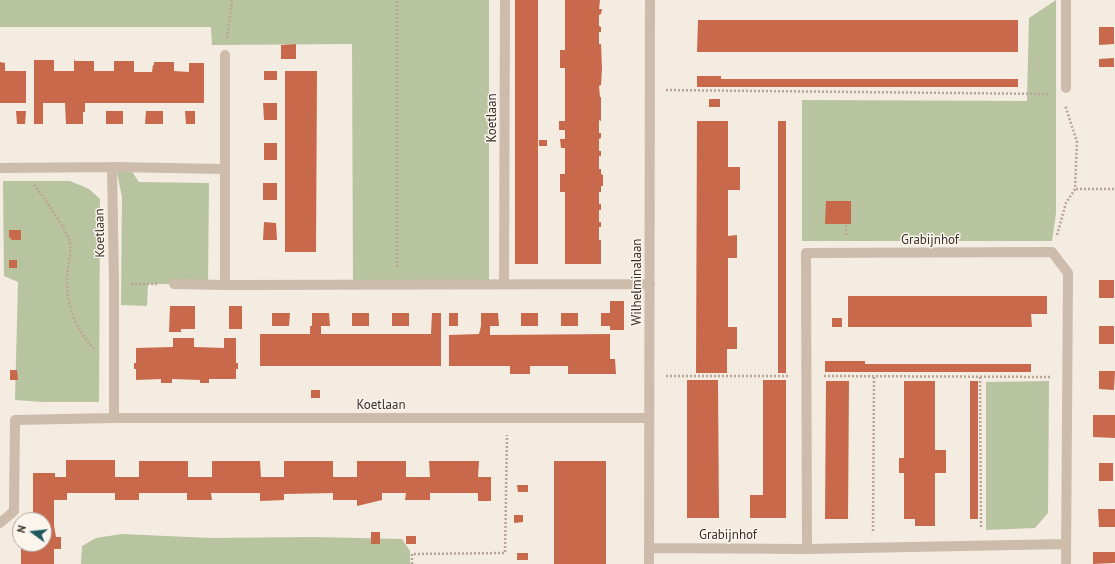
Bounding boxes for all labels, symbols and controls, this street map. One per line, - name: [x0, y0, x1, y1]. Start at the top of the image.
- street label: Koetlaan: [484, 93, 500, 143]
- street label: Koetlaan: [92, 208, 108, 258]
- street label: Grabijnhof: [901, 232, 959, 248]
- street label: Wilhelminalaan: [629, 239, 645, 325]
- street label: Koetlaan: [356, 397, 406, 413]
- north arrow: [12, 512, 52, 552]
- text: N: [14, 524, 29, 534]
- street label: Grabijnhof: [699, 527, 757, 543]

